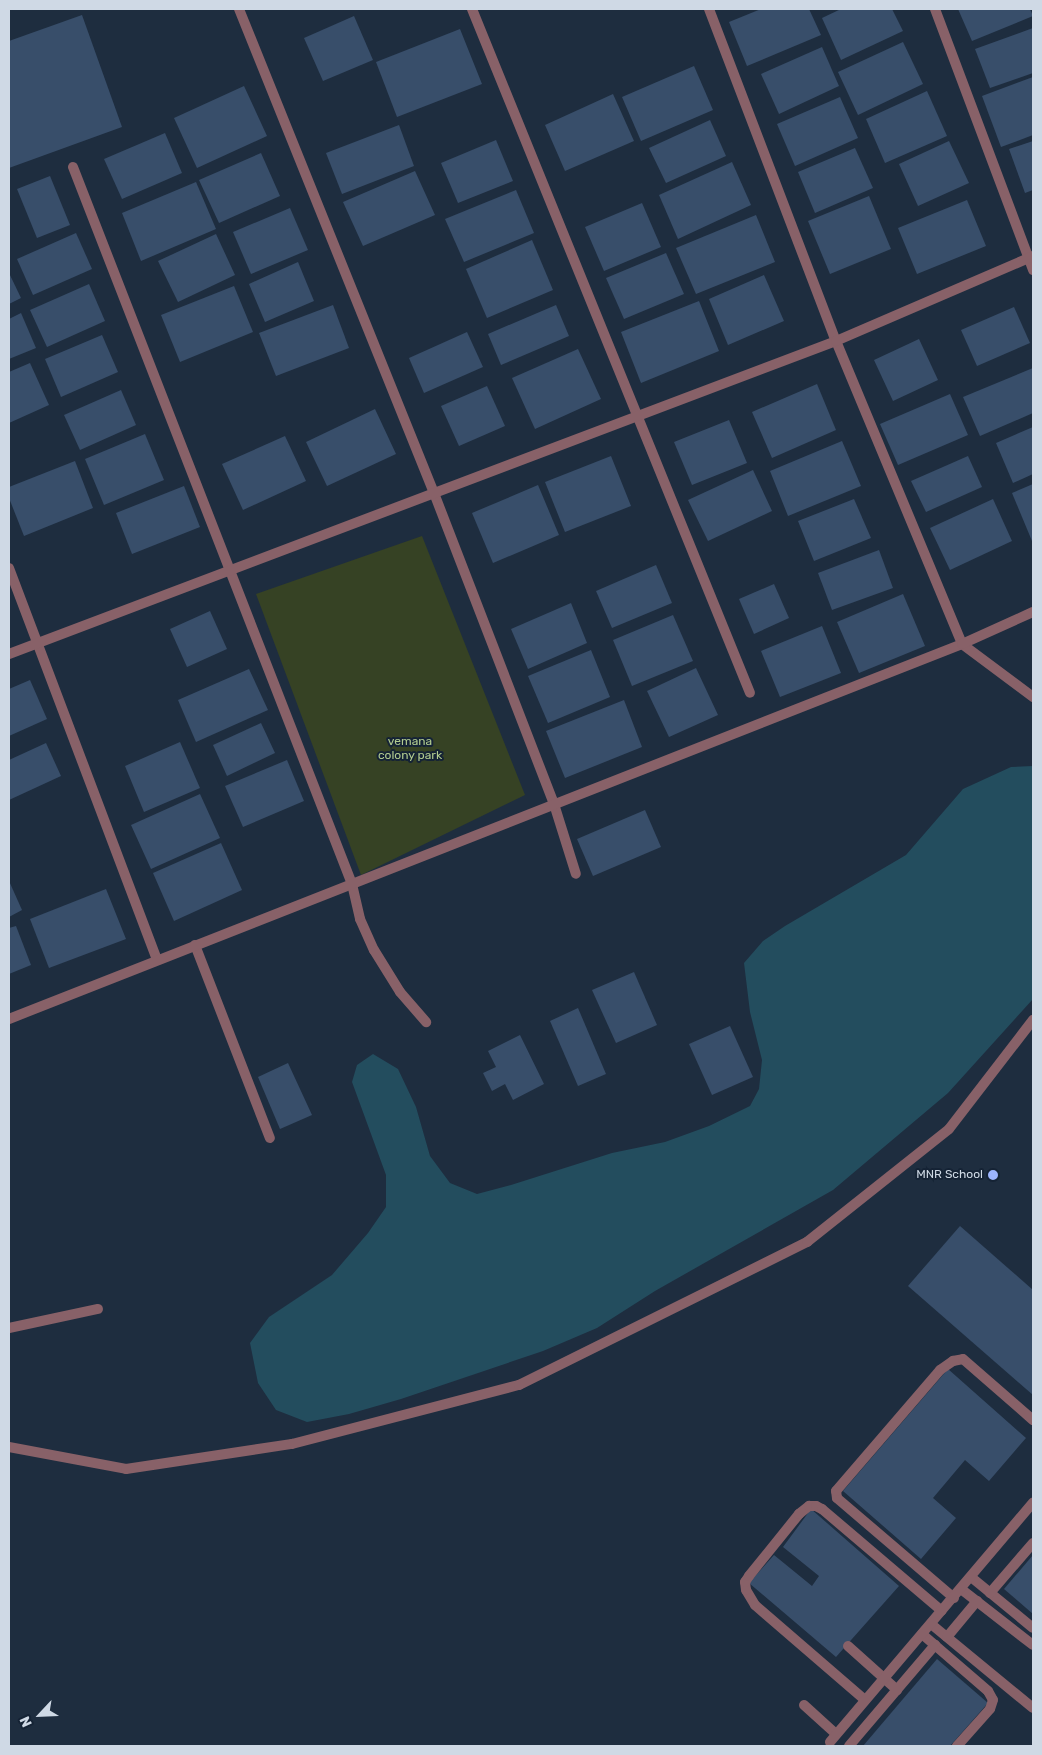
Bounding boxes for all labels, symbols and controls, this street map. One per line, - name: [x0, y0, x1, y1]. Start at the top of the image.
- park label: vemana colony park: [378, 735, 442, 763]
- place label: MNR School: [916, 1168, 983, 1182]
- marker: MNR School: [987, 1169, 999, 1181]
- north arrow: [15, 1690, 65, 1740]
- text: N: [16, 1713, 36, 1730]

